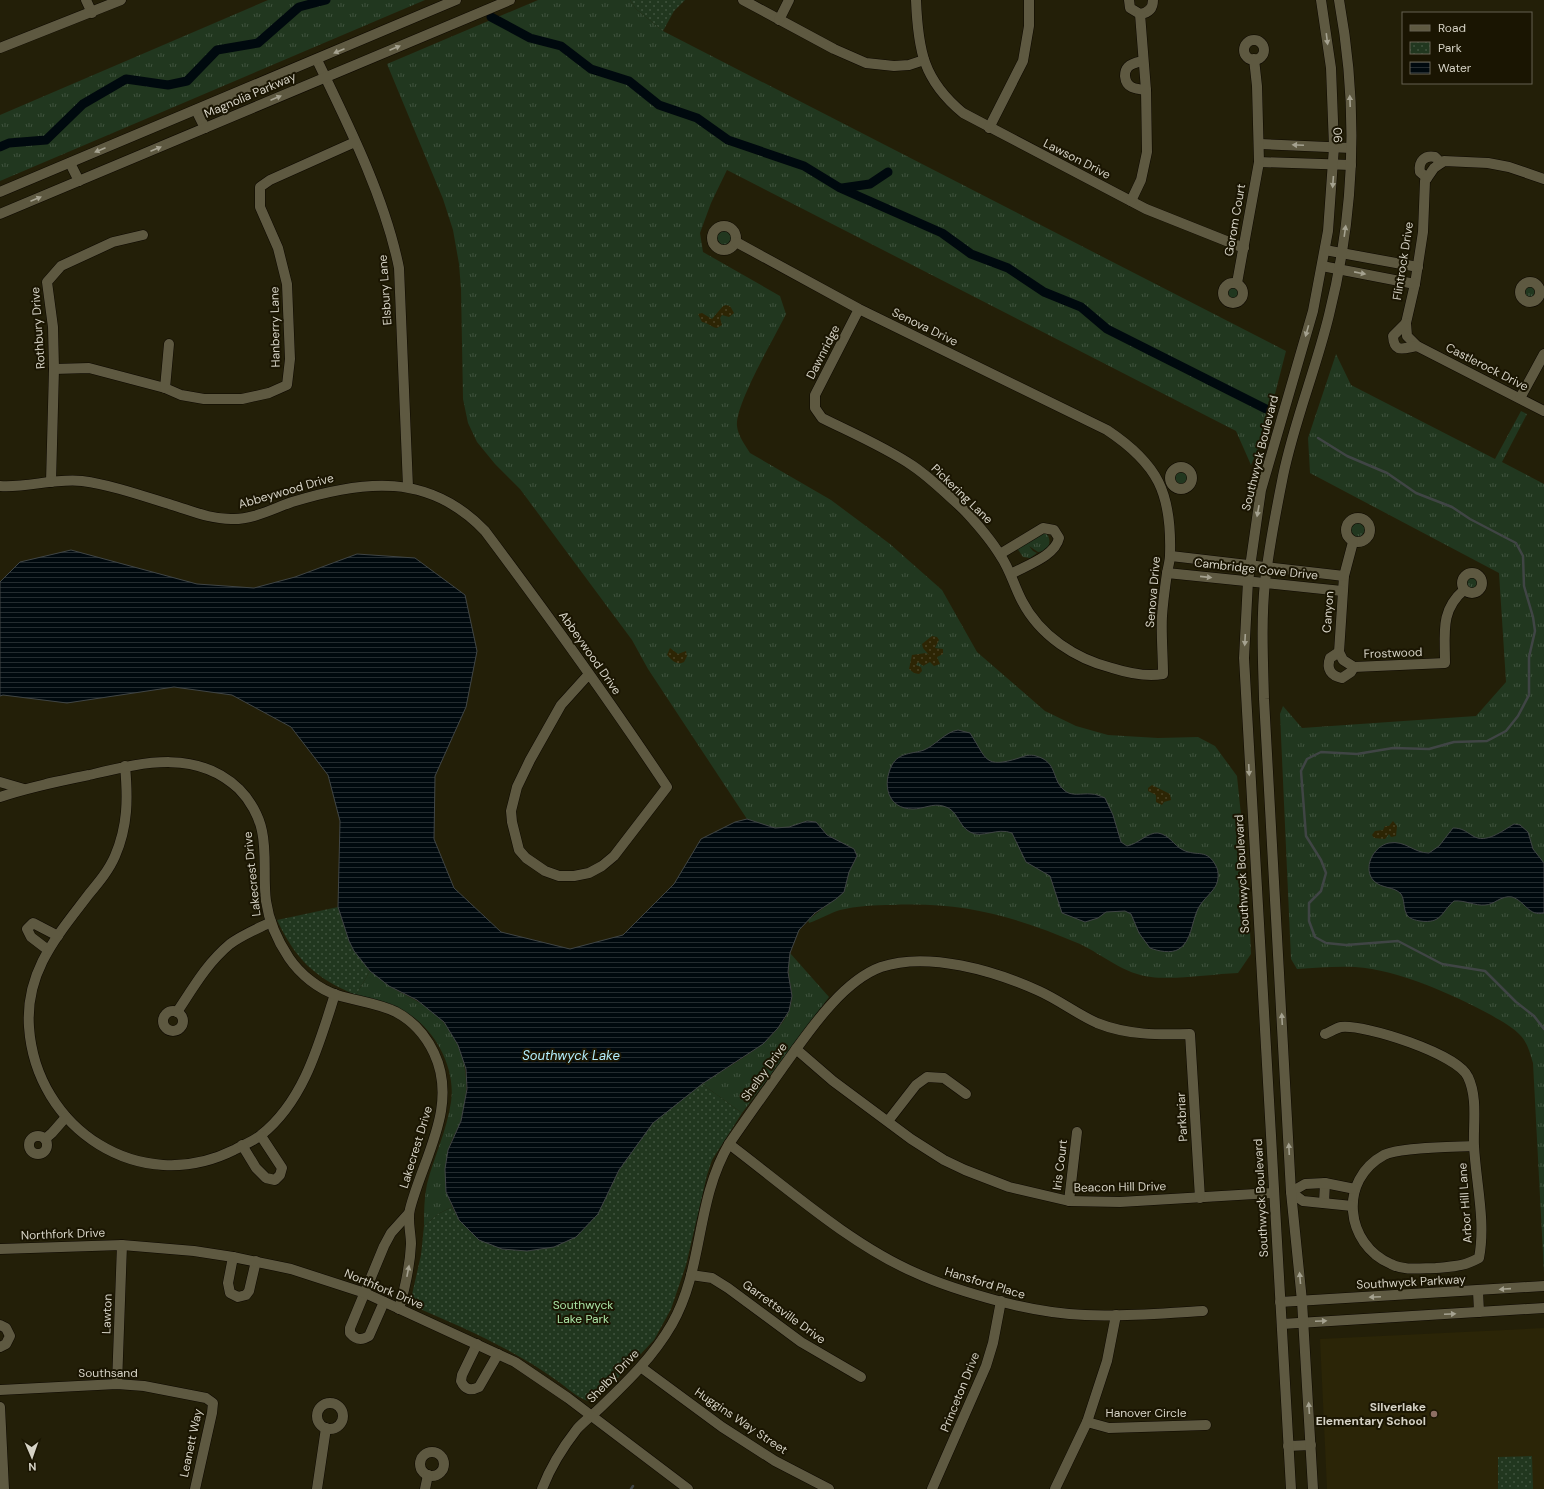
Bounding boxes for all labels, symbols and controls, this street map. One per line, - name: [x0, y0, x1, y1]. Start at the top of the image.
- legend: [1402, 12, 1532, 84]
- text: Road: [1438, 20, 1466, 36]
- one-way arrow: [1324, 33, 1330, 45]
- text: Park: [1438, 40, 1462, 56]
- one-way arrow: [390, 45, 401, 51]
- one-way arrow: [332, 48, 344, 54]
- text: Water: [1438, 60, 1472, 76]
- street label: Magnolia Parkway: [202, 68, 299, 122]
- one-way arrow: [1347, 94, 1353, 107]
- one-way arrow: [270, 95, 282, 101]
- street label: 90: [1330, 127, 1346, 143]
- street label: Lawson Drive: [1041, 135, 1114, 183]
- one-way arrow: [1292, 142, 1304, 149]
- one-way arrow: [150, 146, 161, 152]
- one-way arrow: [94, 148, 106, 154]
- one-way arrow: [1329, 176, 1336, 188]
- street label: Gorom Court: [1221, 182, 1249, 257]
- one-way arrow: [30, 196, 42, 202]
- street label: Flintrock Drive: [1389, 220, 1417, 301]
- one-way arrow: [1342, 225, 1348, 237]
- street label: Elsbury Lane: [375, 254, 395, 326]
- one-way arrow: [1354, 271, 1366, 277]
- street label: Rothbury Drive: [27, 286, 49, 370]
- street label: Hanberry Lane: [266, 286, 284, 368]
- street label: Senova Drive: [889, 304, 961, 350]
- street label: Dawnridge: [803, 322, 844, 382]
- one-way arrow: [1304, 326, 1310, 338]
- street label: Castlerock Drive: [1443, 339, 1531, 395]
- street label: Southwyck Boulevard: [1238, 393, 1282, 513]
- street label: Pickering Lane: [928, 461, 996, 528]
- street label: Abbeywood Drive: [236, 470, 336, 512]
- one-way arrow: [1255, 505, 1261, 517]
- street label: Senova Drive: [1142, 555, 1164, 628]
- street label: Cambridge Cove Drive: [1193, 555, 1319, 583]
- one-way arrow: [1200, 574, 1212, 580]
- street label: Canyon: [1319, 590, 1337, 633]
- street label: Abbeywood Drive: [555, 608, 625, 698]
- one-way arrow: [1242, 634, 1248, 647]
- street label: Frostwood: [1363, 644, 1423, 662]
- one-way arrow: [1246, 764, 1253, 776]
- street label: Southwyck Boulevard: [1231, 814, 1253, 934]
- street label: Lakecrest Drive: [240, 831, 264, 917]
- one-way arrow: [1278, 1013, 1285, 1025]
- street label: Shelby Drive: [737, 1039, 791, 1104]
- water label: Southwyck Lake: [522, 1047, 620, 1064]
- street label: Parkbriar: [1173, 1091, 1191, 1142]
- street label: Lakecrest Drive: [396, 1104, 436, 1190]
- street label: Iris Court: [1049, 1138, 1071, 1191]
- street label: Southwyck Boulevard: [1250, 1138, 1272, 1258]
- one-way arrow: [1286, 1142, 1292, 1155]
- street label: Arbor Hill Lane: [1454, 1162, 1476, 1244]
- street label: Beacon Hill Drive: [1074, 1178, 1167, 1196]
- street label: Northfork Drive: [20, 1225, 106, 1243]
- street label: Hansford Place: [943, 1263, 1027, 1303]
- street label: Northfork Drive: [342, 1265, 426, 1313]
- one-way arrow: [406, 1265, 412, 1277]
- street label: Southwyck Parkway: [1356, 1271, 1466, 1293]
- one-way arrow: [1296, 1272, 1303, 1284]
- street label: Garrettsville Drive: [739, 1276, 829, 1348]
- one-way arrow: [1499, 1285, 1511, 1292]
- street label: Lawton: [98, 1293, 116, 1334]
- one-way arrow: [1369, 1293, 1381, 1300]
- park label: Southwyck Lake Park: [553, 1297, 613, 1327]
- one-way arrow: [1444, 1310, 1457, 1317]
- one-way arrow: [1315, 1318, 1327, 1325]
- street label: Shelby Drive: [583, 1346, 643, 1406]
- street label: Princeton Drive: [937, 1350, 983, 1434]
- street label: Southsand: [78, 1365, 138, 1381]
- street label: Huggins Way Street: [691, 1384, 791, 1458]
- place label: Silverlake Elementary School: [1316, 1399, 1426, 1429]
- one-way arrow: [1305, 1402, 1312, 1414]
- street label: Hanover Circle: [1106, 1405, 1187, 1421]
- street label: Leanett Way: [176, 1407, 206, 1479]
- marker: Silverlake Elementary School: [1429, 1409, 1439, 1419]
- north arrow: [12, 1437, 52, 1477]
- text: N: [28, 1460, 37, 1474]

